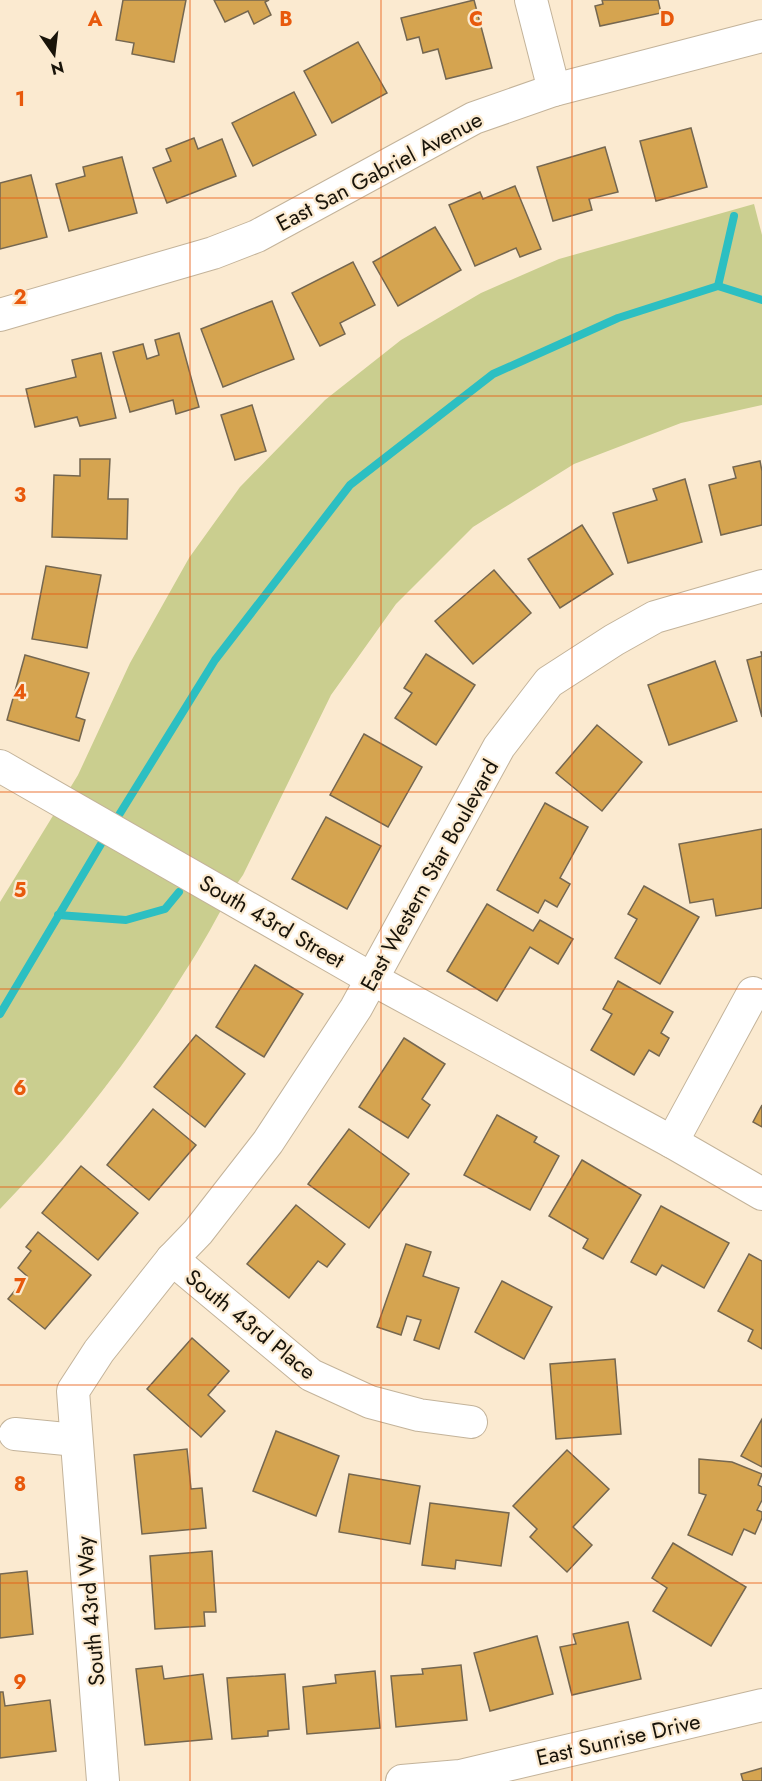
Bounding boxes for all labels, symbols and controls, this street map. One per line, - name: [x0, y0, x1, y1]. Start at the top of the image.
- text: A: [87, 5, 103, 34]
- text: B: [279, 5, 293, 34]
- text: C: [469, 5, 483, 34]
- text: D: [660, 5, 674, 34]
- north arrow: [24, 24, 84, 84]
- text: N: [49, 55, 66, 81]
- text: 1: [15, 85, 25, 114]
- street label: East San Gabriel Avenue: [270, 103, 488, 239]
- text: 2: [13, 283, 27, 312]
- text: 3: [14, 481, 26, 510]
- text: 4: [13, 678, 27, 707]
- street label: East Western Star Boulevard: [352, 753, 506, 997]
- street label: South 43rd Street: [193, 866, 351, 976]
- text: 5: [14, 876, 27, 905]
- text: 6: [13, 1074, 27, 1103]
- street label: South 43rd Place: [179, 1261, 323, 1387]
- text: 7: [14, 1272, 27, 1301]
- text: 8: [14, 1470, 26, 1499]
- street label: South 43rd Way: [67, 1534, 112, 1687]
- text: 9: [13, 1668, 27, 1697]
- street label: East Sunrise Drive: [533, 1705, 703, 1773]

